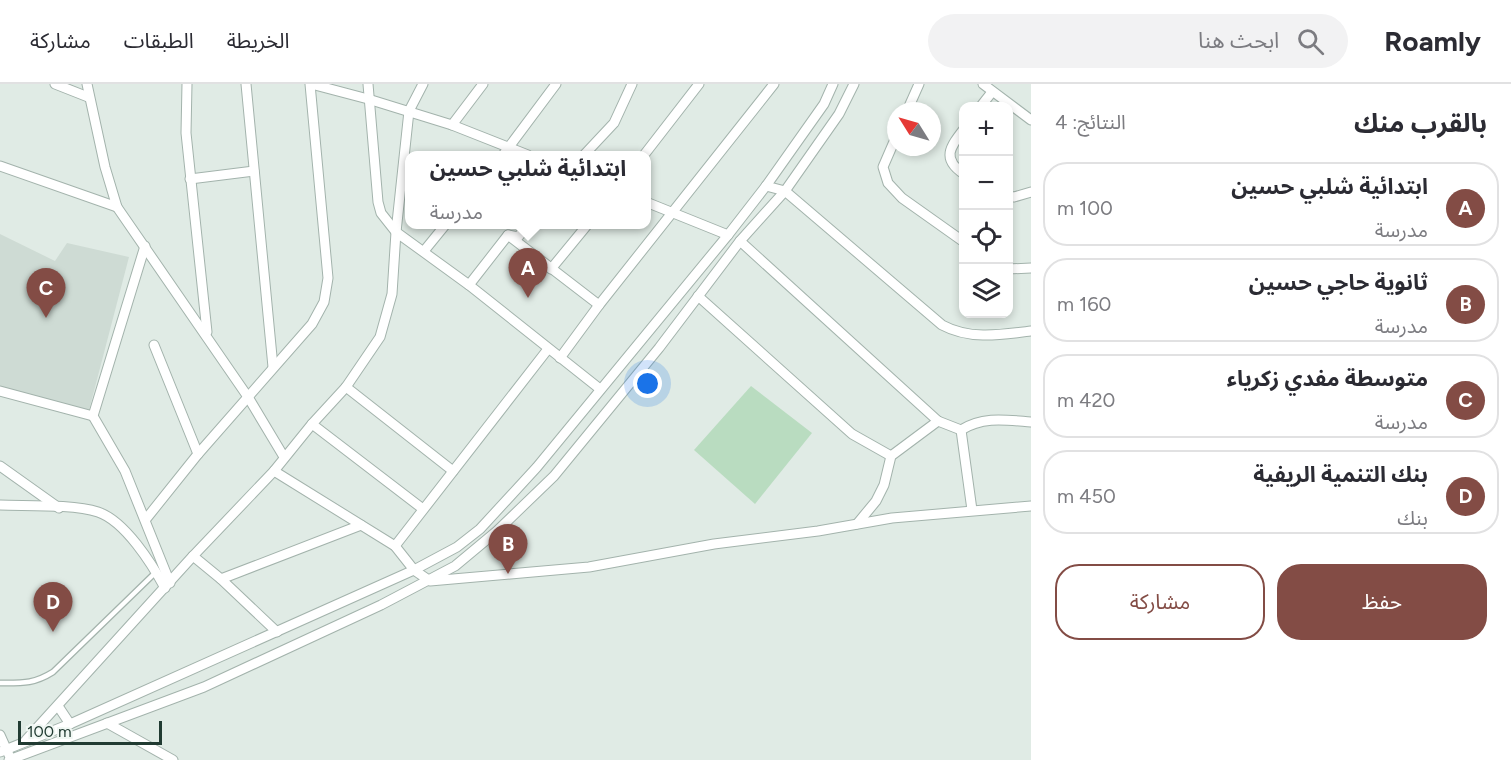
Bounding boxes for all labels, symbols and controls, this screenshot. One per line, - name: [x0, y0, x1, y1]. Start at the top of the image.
- search box: [928, 14, 1348, 68]
- text: Roamly: [1384, 24, 1481, 58]
- icon: search: [1294, 25, 1327, 58]
- text: ابحث هنا: [1198, 27, 1279, 54]
- text: مشاركة: [30, 28, 91, 53]
- text: الطبقات: [124, 28, 194, 53]
- text: الخريطة: [227, 28, 290, 53]
- north arrow: [887, 102, 941, 156]
- map controls: [959, 102, 1013, 318]
- button: +: [959, 102, 1013, 156]
- text: بالقرب منك: [1354, 107, 1487, 139]
- text: النتائج: 4: [1055, 110, 1126, 134]
- popup: [405, 151, 651, 229]
- text: ابتدائية شلبي حسين: [430, 155, 626, 182]
- button: −: [959, 156, 1013, 210]
- text: ابتدائية شلبي حسين: [1231, 173, 1428, 200]
- text: 100 m: [1057, 196, 1113, 220]
- text: A: [1458, 196, 1473, 220]
- text: مدرسة: [430, 200, 483, 224]
- button: locate: [959, 210, 1013, 264]
- text: مدرسة: [1375, 218, 1428, 242]
- pin: A: [508, 248, 548, 298]
- button: layers: [959, 264, 1013, 318]
- pin: C: [26, 268, 66, 318]
- text: ثانوية حاجي حسين: [1249, 269, 1428, 296]
- text: 160 m: [1057, 292, 1111, 316]
- text: B: [1459, 292, 1472, 316]
- text: مدرسة: [1375, 314, 1428, 338]
- text: متوسطة مفدي زكرياء: [1227, 365, 1428, 392]
- your location: [633, 369, 662, 398]
- text: 420 m: [1057, 388, 1115, 412]
- text: C: [1458, 388, 1473, 412]
- text: مدرسة: [1375, 410, 1428, 434]
- text: بنك التنمية الريفية: [1253, 461, 1428, 488]
- text: 450 m: [1057, 484, 1116, 508]
- text: D: [1459, 484, 1473, 508]
- text: بنك: [1397, 506, 1428, 530]
- pin: B: [488, 524, 528, 574]
- button: مشاركة: [1055, 564, 1265, 640]
- button: حفظ: [1277, 564, 1487, 640]
- pin: D: [34, 582, 72, 632]
- scale bar: [18, 718, 162, 746]
- text: 100 m: [27, 722, 72, 741]

